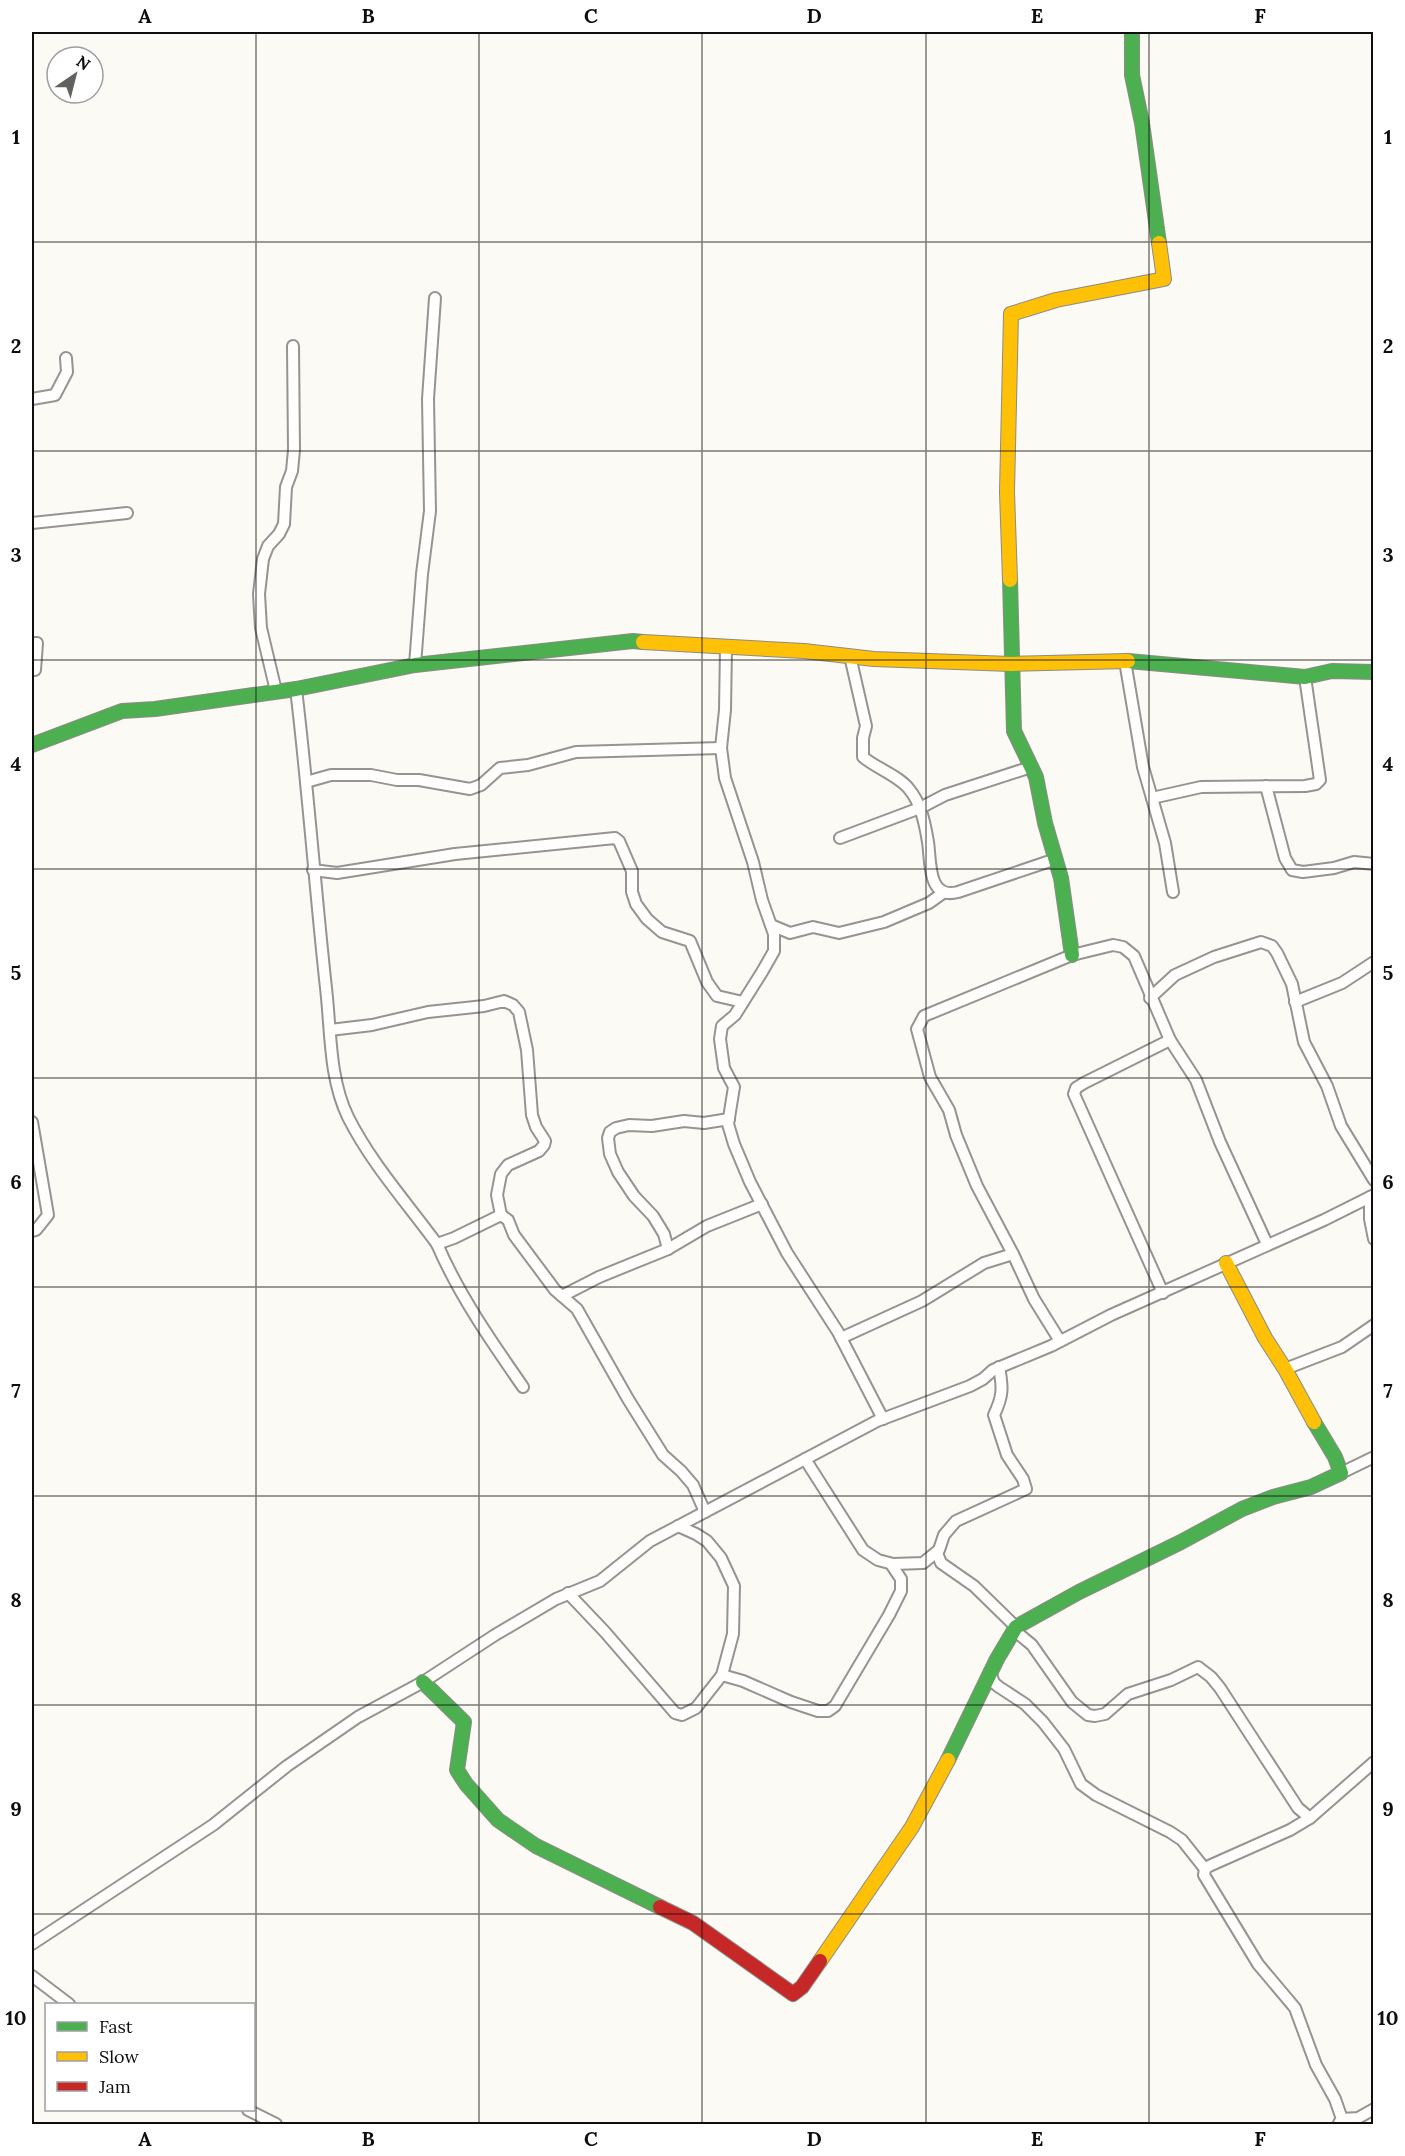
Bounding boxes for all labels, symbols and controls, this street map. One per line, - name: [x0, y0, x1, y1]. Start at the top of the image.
- text: A: [138, 3, 152, 28]
- text: B: [361, 3, 375, 28]
- text: C: [584, 3, 598, 28]
- text: D: [806, 3, 822, 28]
- text: E: [1031, 3, 1043, 28]
- text: F: [1254, 3, 1266, 28]
- north arrow: [45, 45, 105, 105]
- text: N: [73, 51, 94, 74]
- text: 1: [12, 124, 20, 149]
- text: 1: [1384, 124, 1392, 149]
- text: 2: [11, 333, 21, 358]
- text: 2: [1383, 333, 1393, 358]
- text: 3: [10, 542, 22, 567]
- text: 3: [1382, 542, 1394, 567]
- text: 4: [11, 751, 22, 776]
- text: 4: [1383, 751, 1394, 776]
- text: 5: [11, 960, 22, 985]
- text: 5: [1383, 960, 1394, 985]
- text: 6: [10, 1169, 22, 1194]
- text: 6: [1382, 1169, 1394, 1194]
- text: 7: [11, 1378, 21, 1403]
- text: 7: [1383, 1378, 1393, 1403]
- text: 8: [10, 1587, 22, 1612]
- text: 8: [1382, 1587, 1394, 1612]
- text: 9: [10, 1796, 22, 1821]
- text: 9: [1382, 1796, 1394, 1821]
- legend: [45, 2003, 255, 2111]
- text: 10: [6, 2005, 26, 2030]
- text: 10: [1378, 2005, 1398, 2030]
- text: Fast: [99, 2015, 133, 2038]
- text: Slow: [99, 2045, 139, 2068]
- text: Jam: [98, 2075, 131, 2098]
- text: A: [138, 2126, 152, 2151]
- text: B: [361, 2126, 375, 2151]
- text: C: [584, 2126, 598, 2151]
- text: D: [806, 2126, 822, 2151]
- text: E: [1031, 2126, 1043, 2151]
- text: F: [1254, 2126, 1266, 2151]

